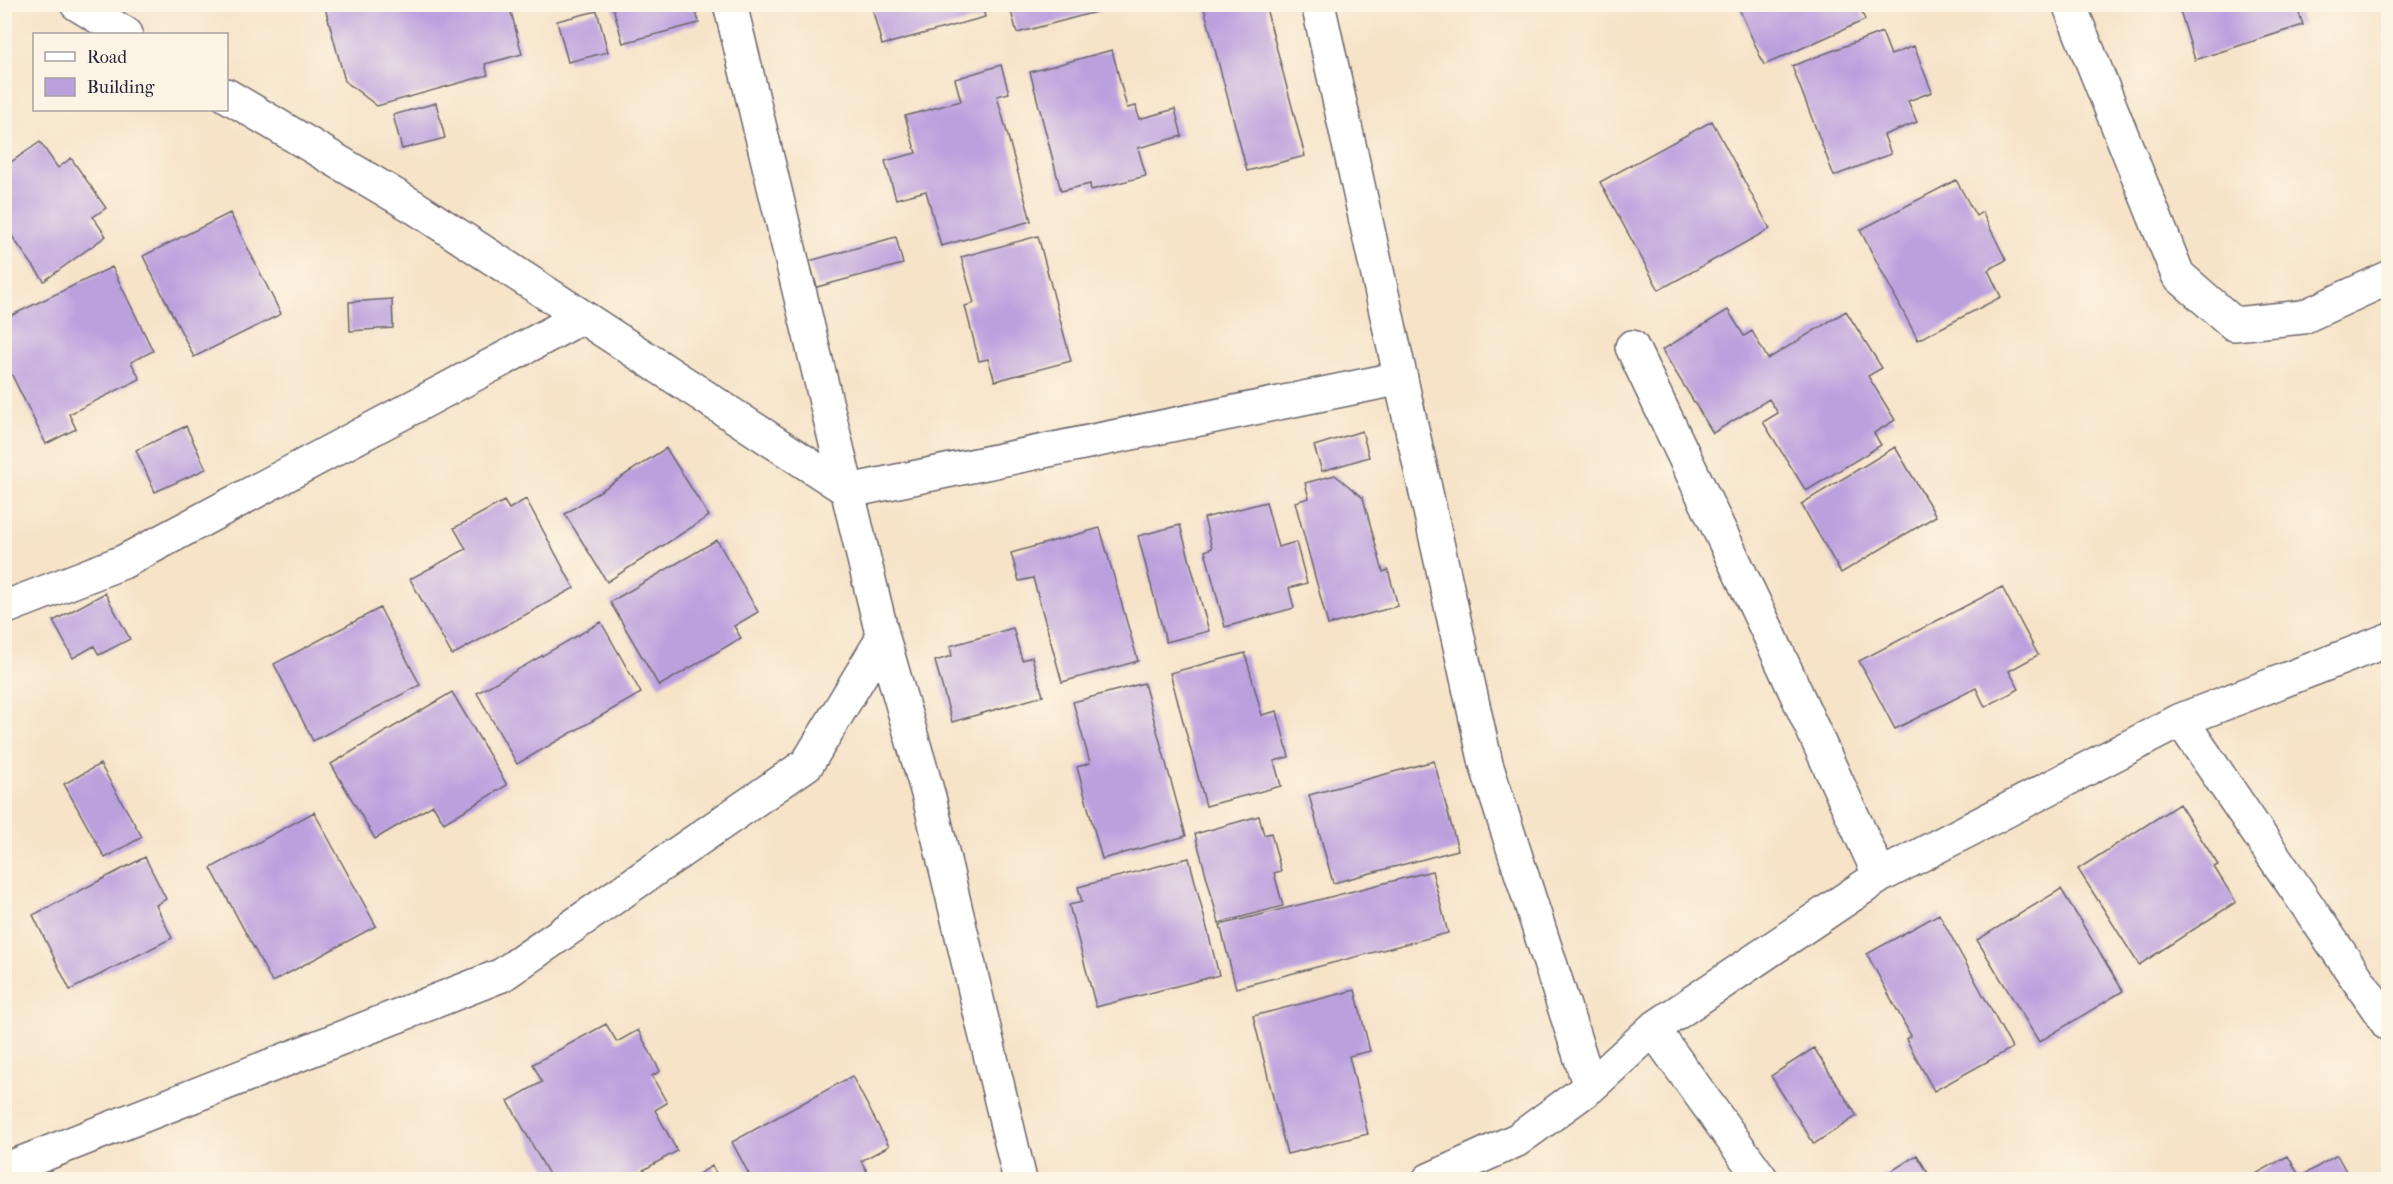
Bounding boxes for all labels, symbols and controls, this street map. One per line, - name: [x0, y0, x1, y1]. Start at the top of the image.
- legend: [33, 33, 228, 111]
- text: Road: [87, 47, 127, 68]
- text: Building: [87, 77, 155, 98]

